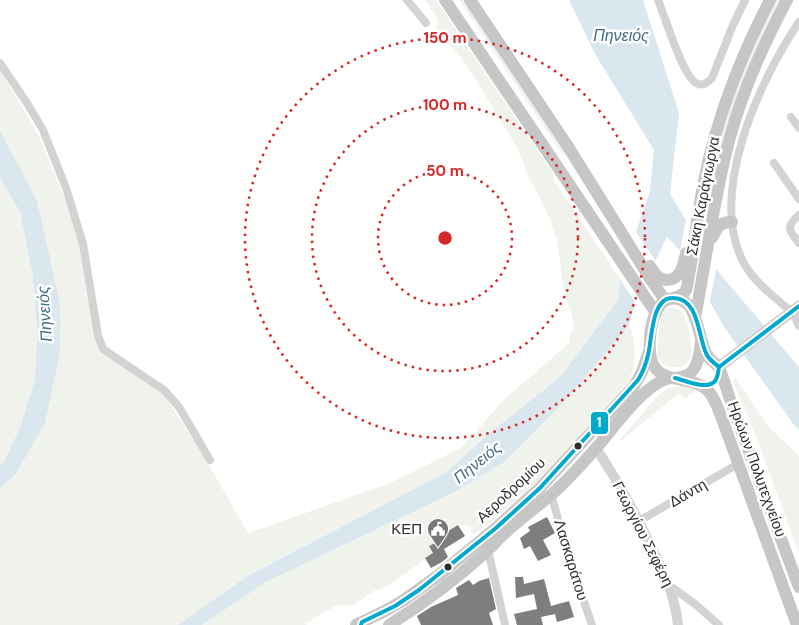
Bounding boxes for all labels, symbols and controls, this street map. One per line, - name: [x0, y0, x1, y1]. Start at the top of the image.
- water label: Πηνειός: [593, 25, 649, 46]
- text: 150 m: [424, 28, 467, 48]
- text: 100 m: [423, 95, 467, 115]
- street label: Σάκη Καράγιωργα: [682, 135, 724, 257]
- text: 50 m: [426, 161, 464, 181]
- centre of rings: [436, 229, 454, 247]
- water label: Πηνειός: [32, 285, 57, 343]
- street label: Ηρώων Πολυτεχνείου: [723, 398, 791, 540]
- line badge: 1: [590, 411, 609, 435]
- text: 1: [596, 413, 602, 431]
- water label: Πηνειός: [449, 437, 506, 488]
- unlabelled marker: [573, 441, 583, 451]
- street label: Αεροδρομίου: [472, 453, 550, 527]
- street label: Δάντη: [665, 474, 711, 512]
- street label: Γεωργίου Σεφέρη: [608, 478, 678, 590]
- public building icon: ΚΕΠ: [426, 517, 450, 548]
- street label: Λασκαράτου: [549, 517, 593, 603]
- place label: ΚΕΠ: [391, 519, 422, 539]
- unlabelled marker: [443, 562, 453, 572]

